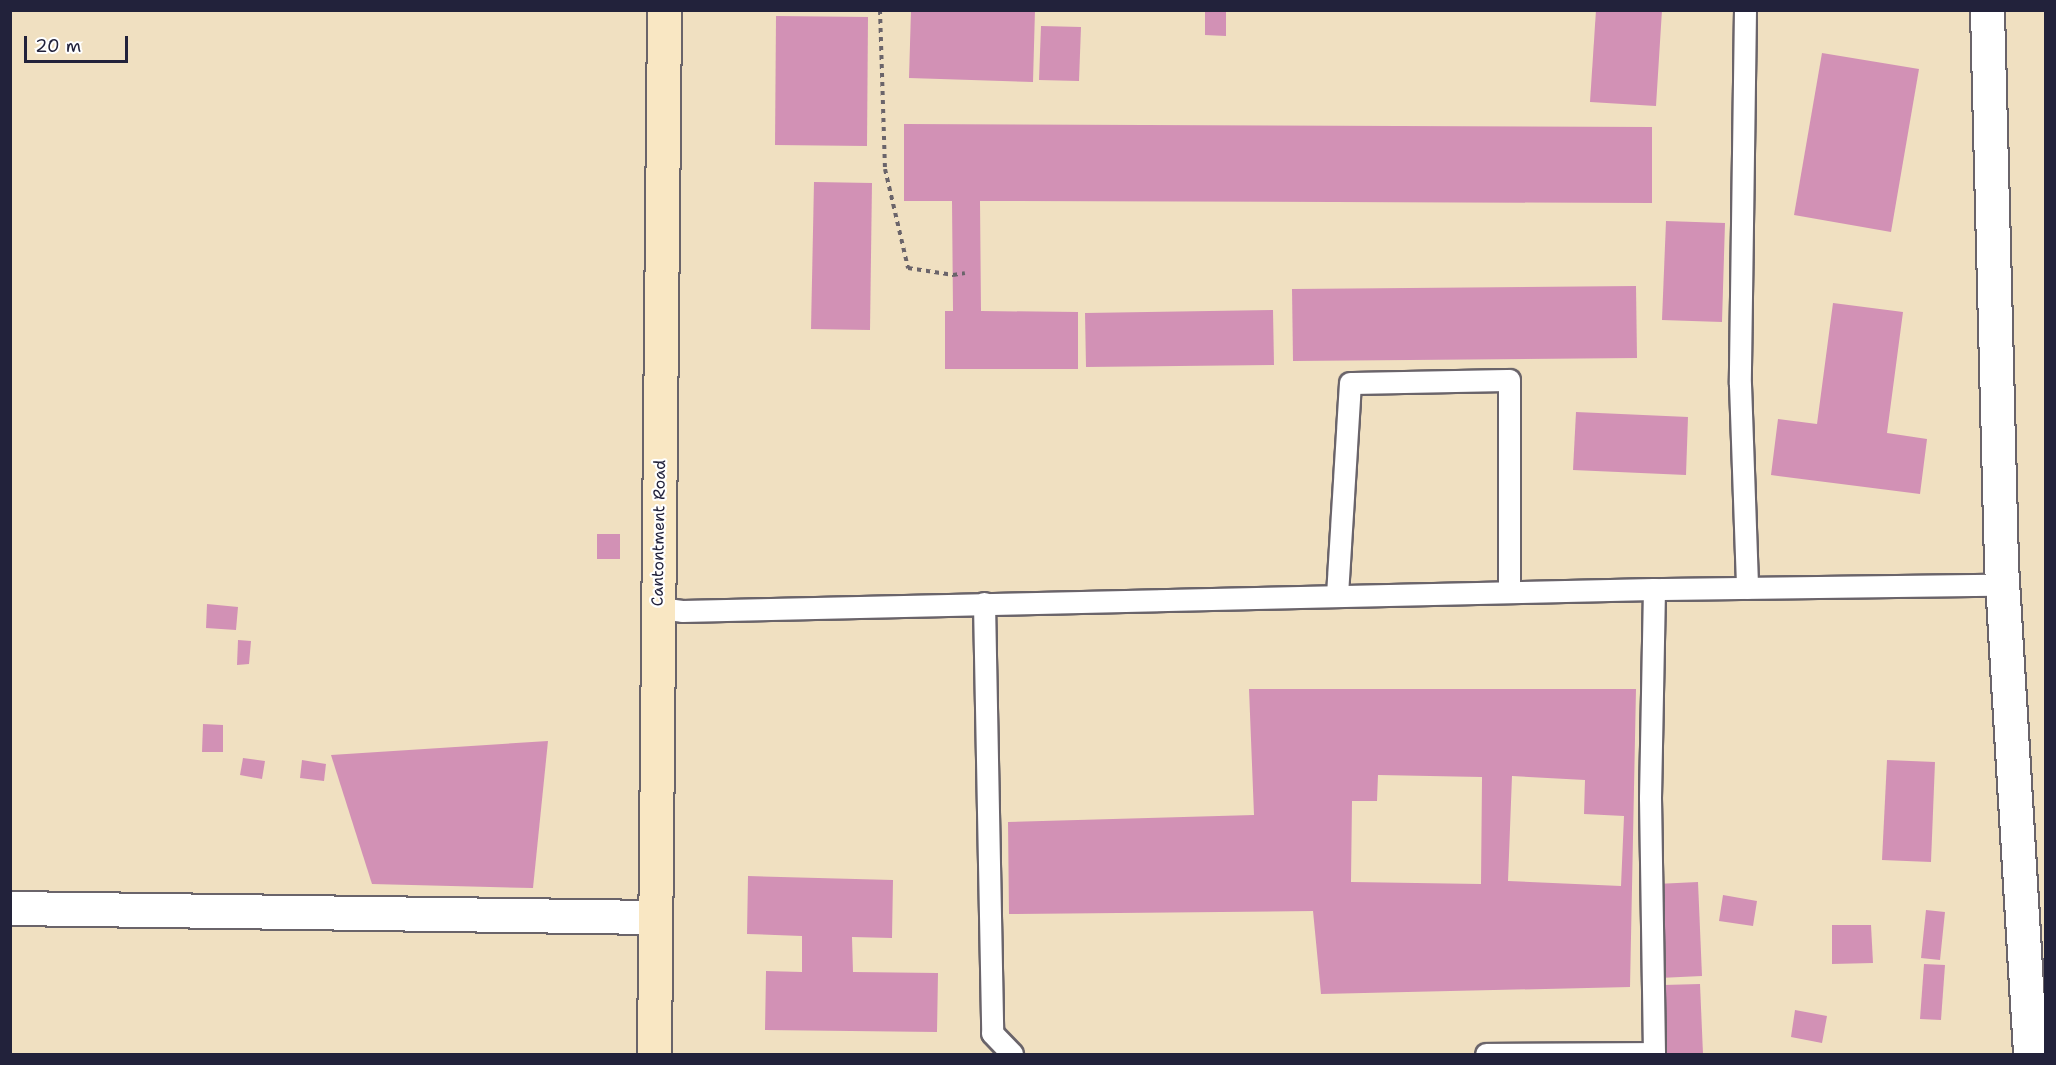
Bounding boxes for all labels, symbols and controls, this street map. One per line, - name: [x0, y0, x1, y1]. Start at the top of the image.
- scale bar: [27, 24, 130, 62]
- text: 20 m: [35, 34, 81, 58]
- street label: Cantontment Road: [648, 460, 670, 606]

